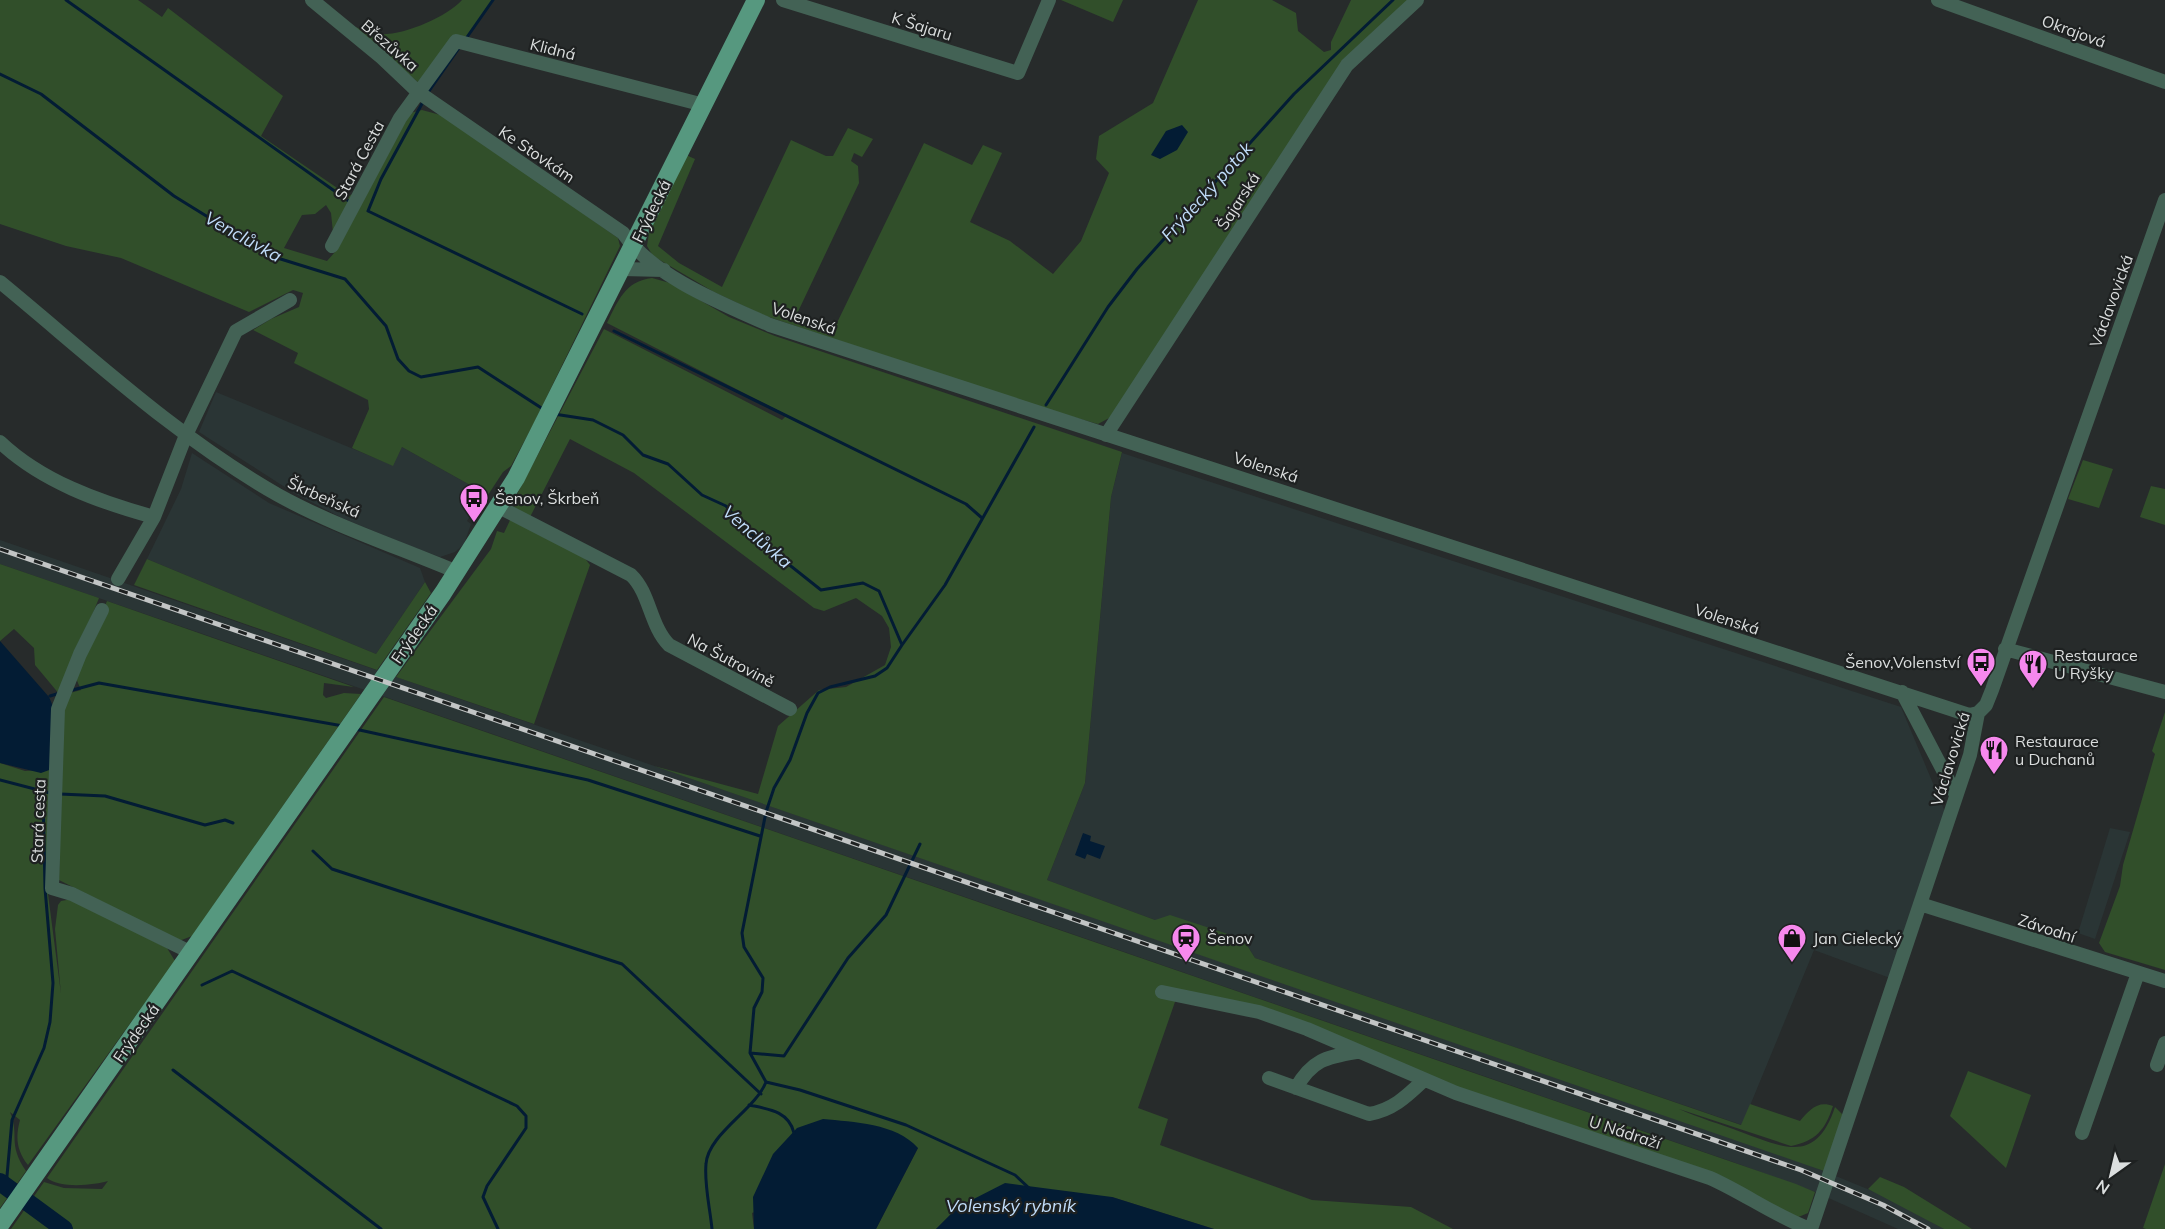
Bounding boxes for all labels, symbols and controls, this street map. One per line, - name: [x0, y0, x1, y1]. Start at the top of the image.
- street label: K Šajaru: [889, 7, 955, 45]
- street label: Okrajová: [2039, 10, 2109, 52]
- street label: Březůvka: [357, 15, 423, 75]
- street label: Klidná: [528, 34, 578, 64]
- street label: Stará Cesta: [330, 117, 388, 203]
- street label: Ke Stovkám: [495, 121, 579, 187]
- water label: Frýdecký potok: [1156, 137, 1258, 246]
- street label: Šajarská: [1212, 169, 1264, 233]
- street label: Frýdecká: [627, 176, 675, 246]
- water label: Venclůvka: [201, 206, 286, 267]
- street label: Václavovická: [2085, 252, 2137, 350]
- street label: Volenská: [769, 298, 839, 338]
- street label: Volenská: [1231, 447, 1301, 487]
- street label: Škrbeňská: [285, 472, 363, 522]
- bus stop icon: Šenov, Škrbeň: [458, 482, 490, 524]
- place label: Šenov, Škrbeň: [495, 488, 599, 508]
- water label: Venclůvka: [718, 500, 797, 573]
- street label: Volenská: [1692, 599, 1762, 639]
- street label: Frýdecká: [386, 601, 442, 667]
- street label: Na Šutrovině: [684, 629, 778, 691]
- place label: Restaurace U Ryšky: [2054, 645, 2138, 683]
- bus stop icon: Šenov,Volenství: [1965, 646, 1997, 688]
- restaurant icon: Restaurace U Ryšky: [2017, 648, 2049, 690]
- place label: Šenov,Volenství: [1845, 652, 1961, 672]
- street label: Václavovická: [1926, 709, 1974, 809]
- place label: Restaurace u Duchanů: [2015, 731, 2099, 769]
- restaurant icon: Restaurace u Duchanů: [1978, 734, 2010, 776]
- street label: Stará cesta: [27, 779, 49, 863]
- street label: Závodní: [2016, 909, 2079, 947]
- station icon: Šenov: [1170, 922, 1202, 964]
- shop icon: Jan Cielecký: [1776, 922, 1808, 964]
- place label: Šenov: [1207, 928, 1253, 948]
- place label: Jan Cielecký: [1813, 928, 1902, 948]
- street label: Frýdecká: [108, 1000, 164, 1066]
- street label: U Nádraží: [1587, 1111, 1665, 1153]
- north arrow: [2081, 1145, 2141, 1205]
- text: N: [2092, 1176, 2113, 1199]
- water label: Volenský rybník: [946, 1194, 1077, 1217]

